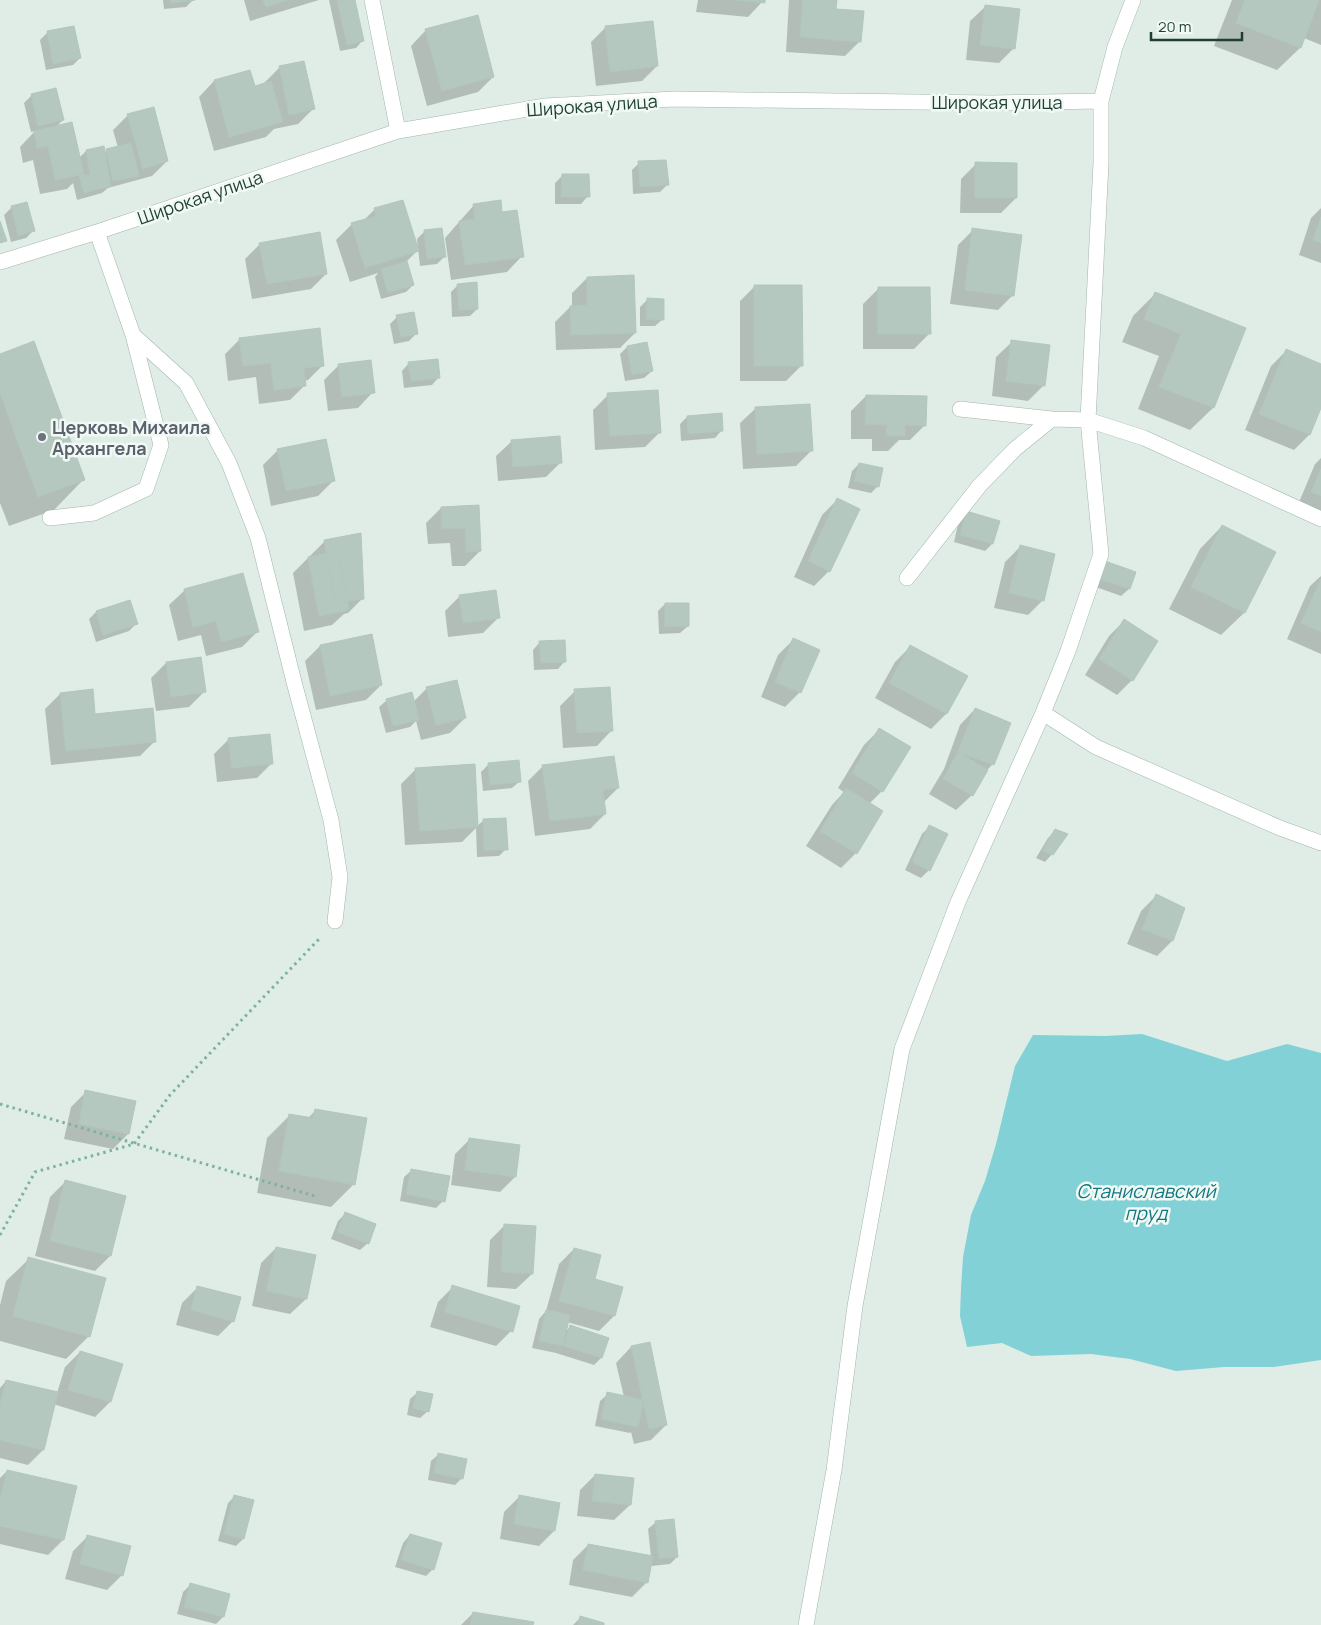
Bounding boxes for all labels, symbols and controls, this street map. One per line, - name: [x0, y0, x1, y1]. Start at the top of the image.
- scale bar: [1151, 10, 1242, 42]
- text: 20 m: [1158, 16, 1191, 37]
- street label: Широкая улица: [526, 88, 658, 122]
- street label: Широкая улица: [931, 90, 1063, 114]
- street label: Широкая улица: [134, 164, 266, 230]
- place label: Церковь Михаила Архангела: [52, 415, 210, 460]
- marker: Церковь Михаила Архангела: [36, 431, 48, 443]
- water label: Станиславский пруд: [1077, 1178, 1218, 1226]

